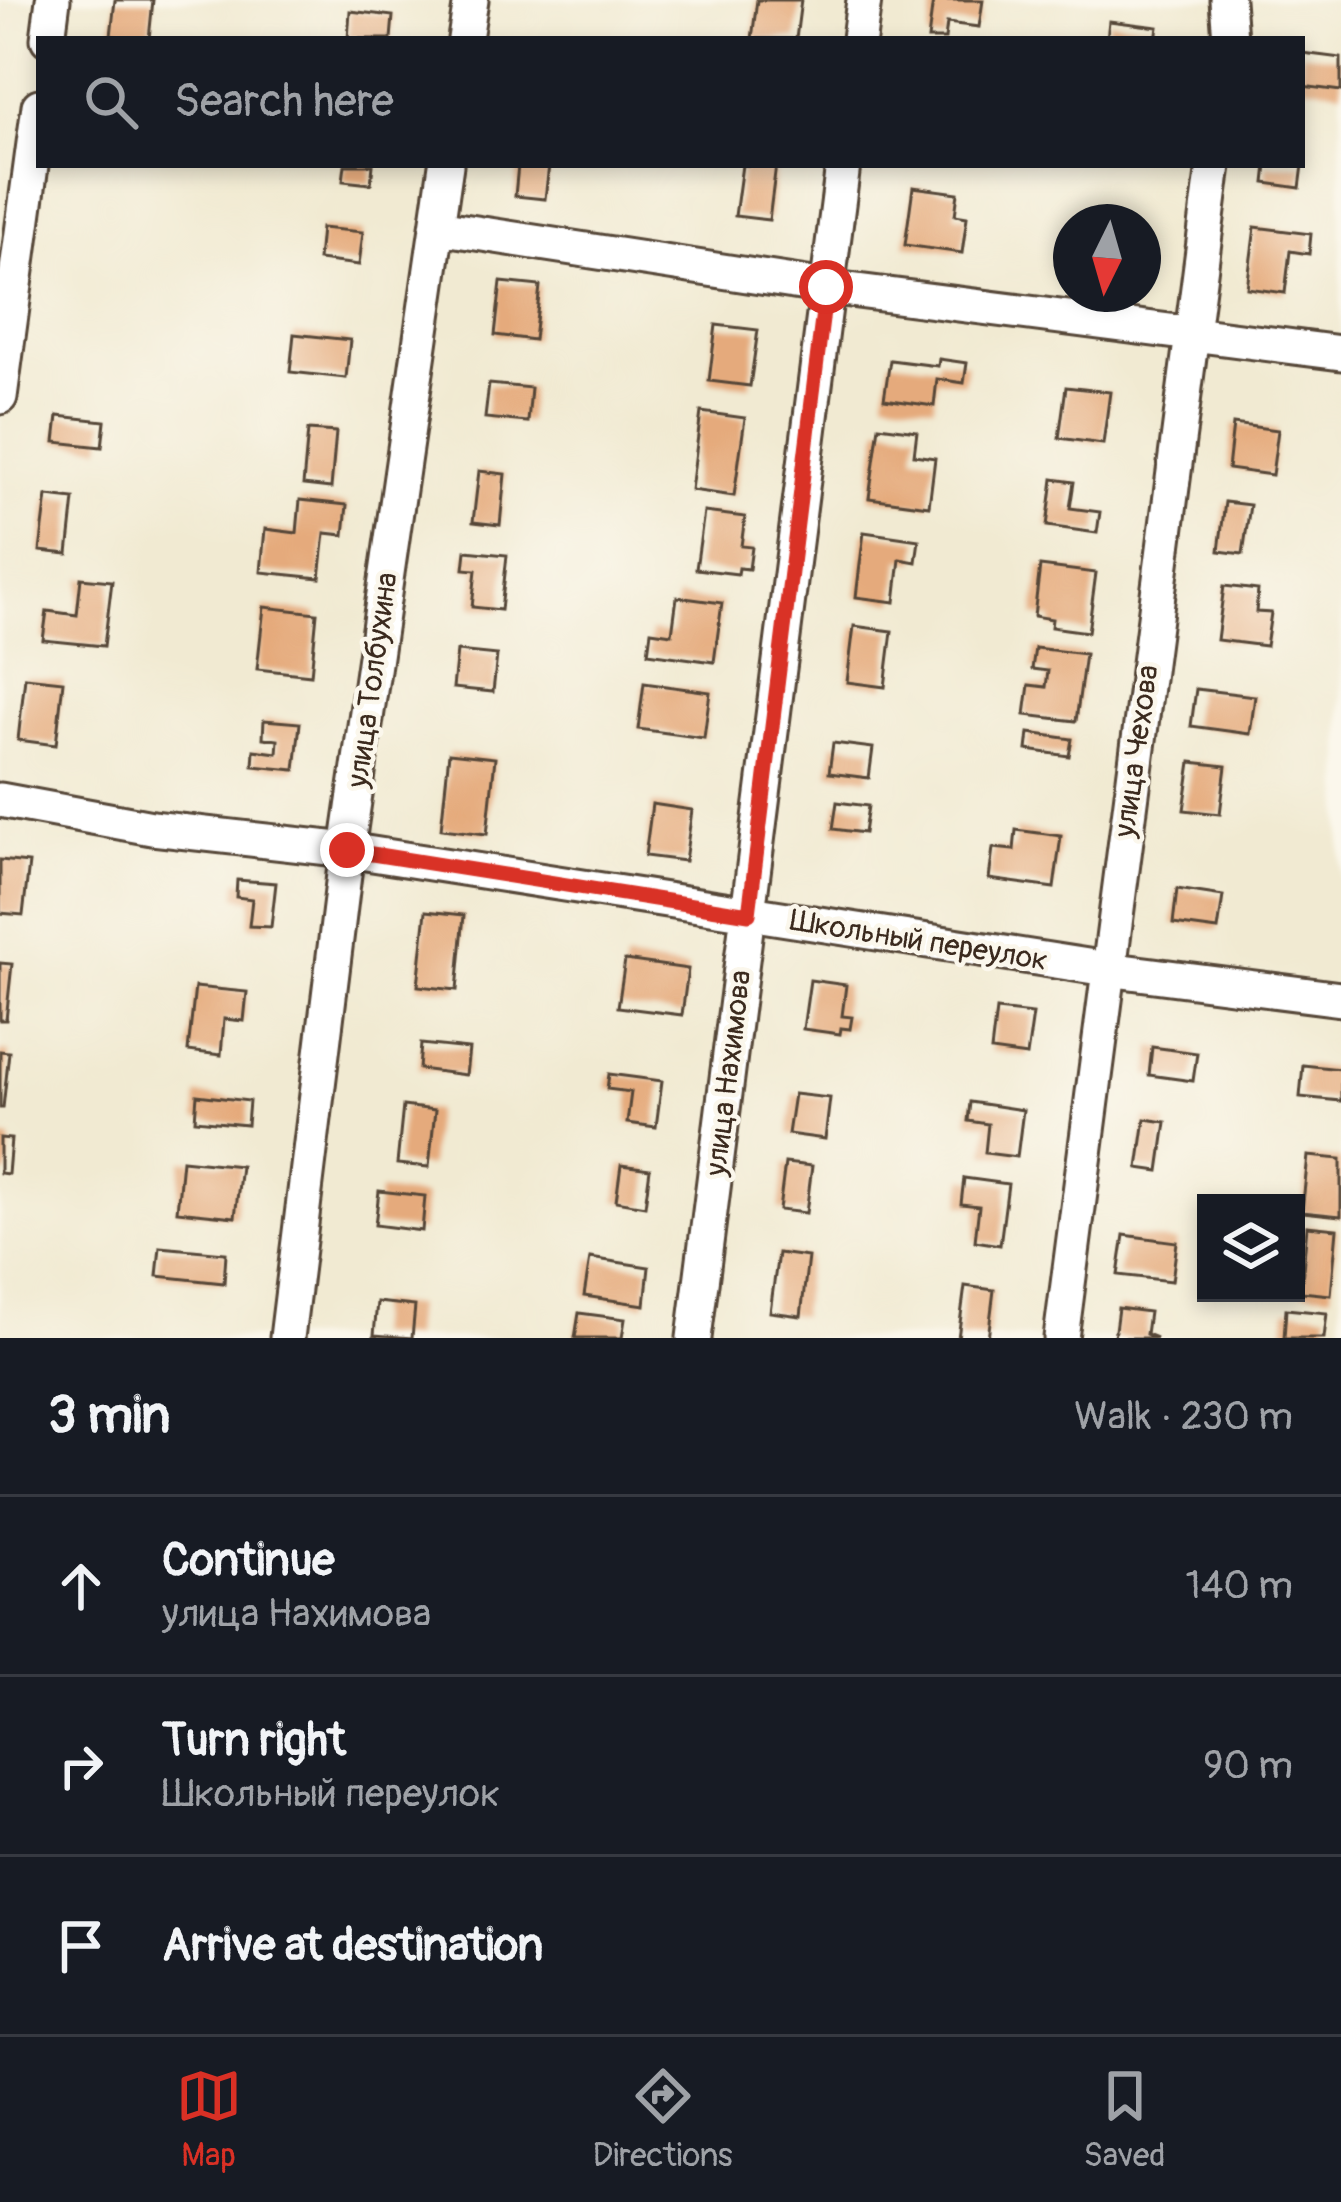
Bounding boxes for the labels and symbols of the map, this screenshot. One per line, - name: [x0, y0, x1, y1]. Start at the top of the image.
- north arrow: [1053, 204, 1161, 312]
- route start: [799, 260, 853, 314]
- street label: улица Толбухина: [339, 570, 406, 791]
- street label: улица Чехова: [1106, 662, 1167, 841]
- route end: [320, 823, 374, 877]
- street label: Школьный переулок: [788, 902, 1050, 979]
- street label: улица Нахимова: [697, 968, 759, 1179]

